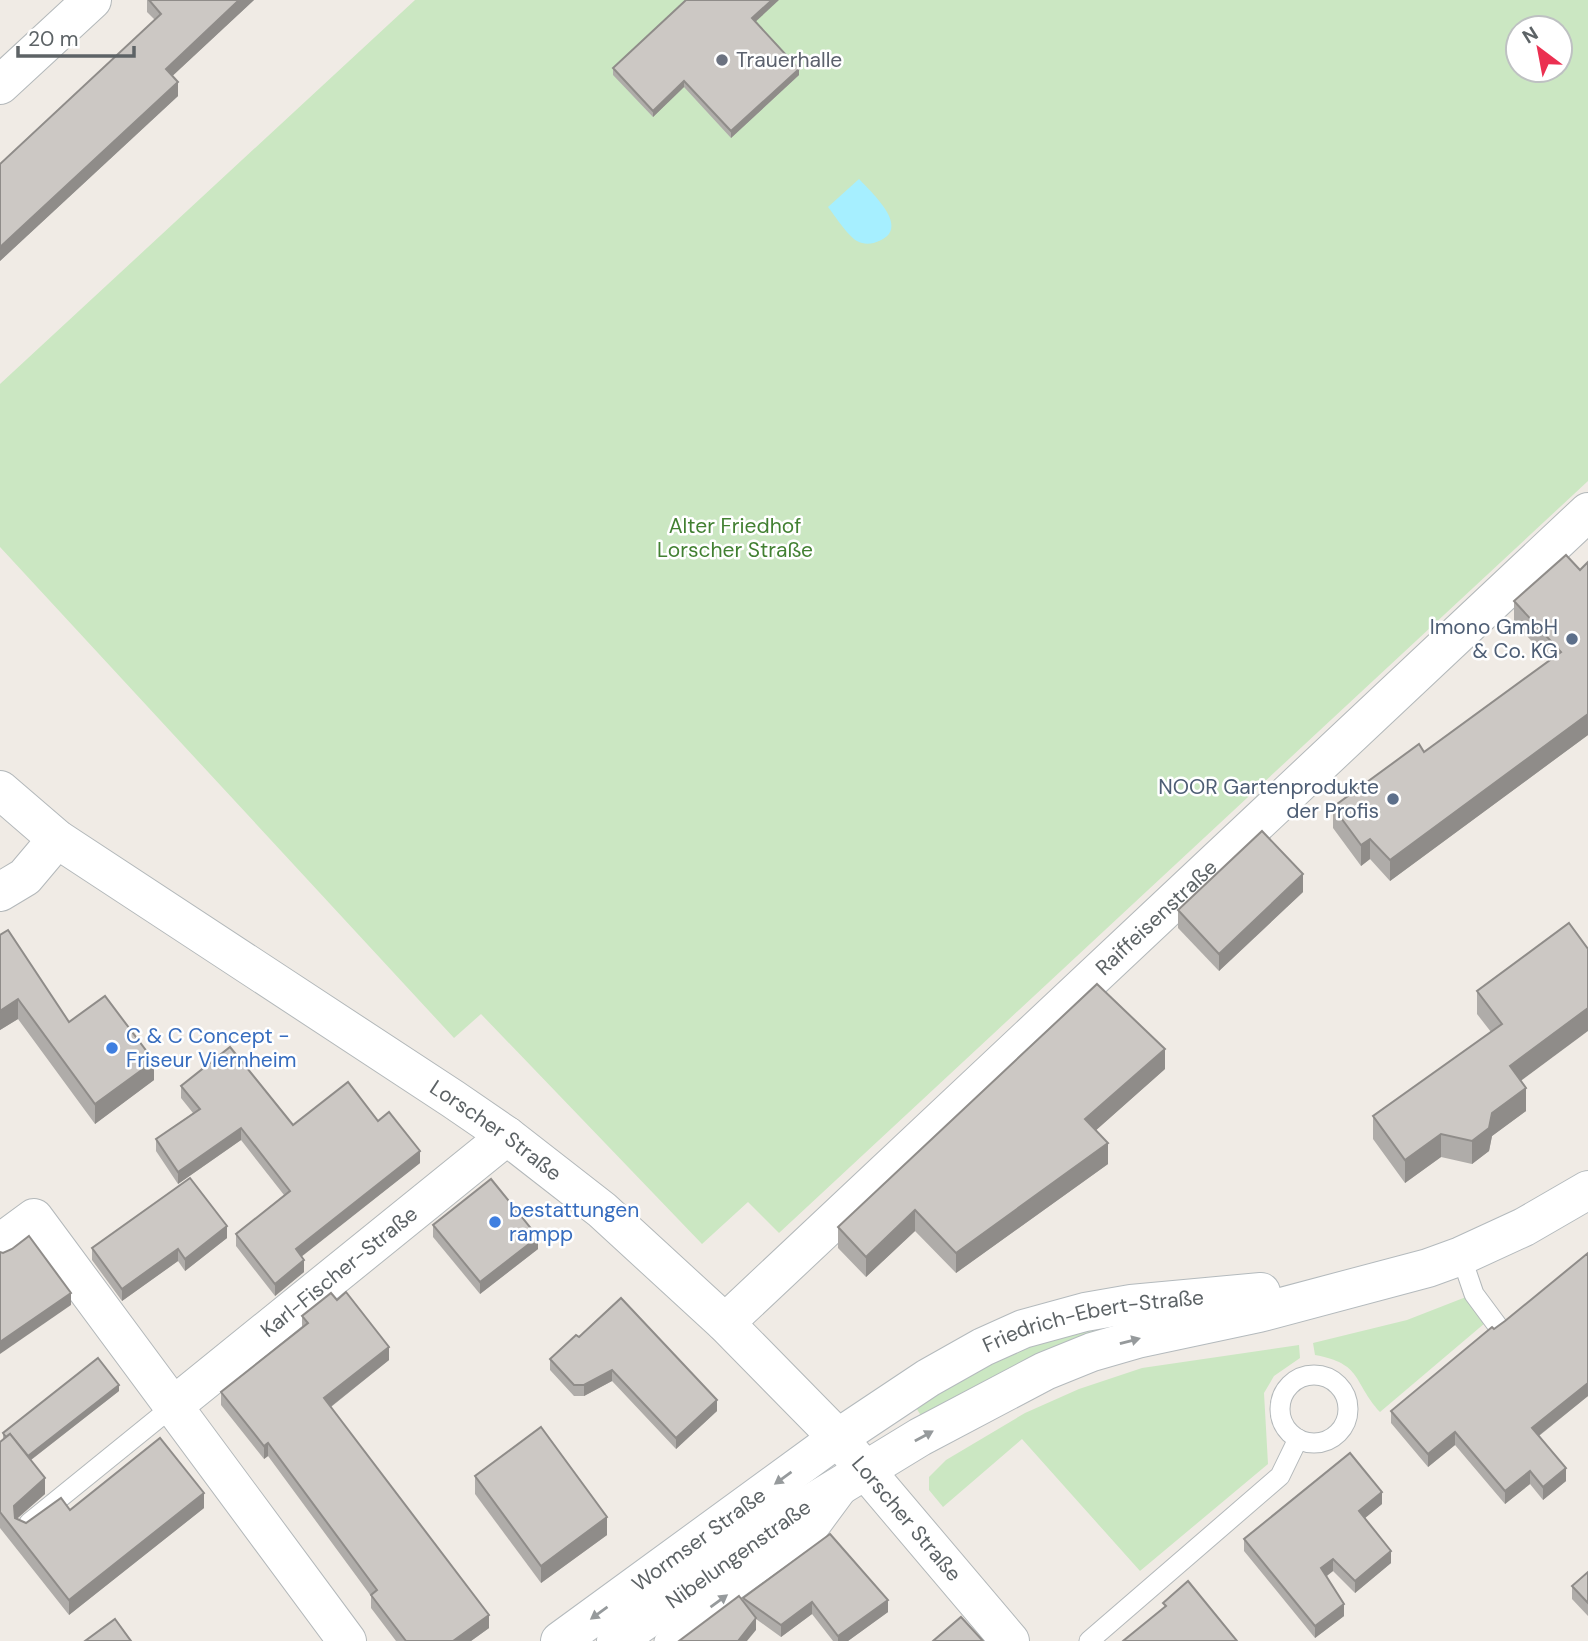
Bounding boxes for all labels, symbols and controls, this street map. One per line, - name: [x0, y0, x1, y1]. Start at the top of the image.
- scale bar: [18, 14, 133, 58]
- north arrow: [1504, 14, 1574, 84]
- text: N: [1518, 21, 1543, 49]
- text: 20 m: [28, 25, 79, 53]
- place label: Trauerhalle: [736, 46, 842, 74]
- marker: Trauerhalle: [714, 52, 730, 68]
- park label: Alter Friedhof Lorscher Straße: [657, 512, 813, 564]
- place label: Imono GmbH & Co. KG: [1430, 613, 1558, 665]
- marker: Imono GmbH & Co. KG: [1564, 631, 1580, 647]
- place label: NOOR Gartenprodukte der Profis: [1158, 773, 1379, 825]
- marker: NOOR Gartenprodukte der Profis: [1385, 791, 1401, 807]
- street label: Raiffeisenstraße: [1090, 854, 1223, 982]
- place label: C & C Concept - Friseur Viernheim: [126, 1022, 297, 1074]
- marker: C & C Concept - Friseur Viernheim: [104, 1040, 120, 1056]
- street label: Lorscher Straße: [425, 1074, 567, 1187]
- place label: bestattungen rampp: [509, 1196, 639, 1248]
- street label: Karl-Fischer-Straße: [255, 1200, 424, 1344]
- marker: bestattungen rampp: [487, 1214, 503, 1230]
- street label: Friedrich-Ebert-Straße: [978, 1283, 1205, 1359]
- one-way arrow: [1119, 1335, 1141, 1346]
- one-way arrow: [914, 1430, 933, 1442]
- street label: Lorscher Straße: [845, 1450, 968, 1587]
- one-way arrow: [774, 1471, 792, 1485]
- street label: Wormser Straße: [626, 1481, 772, 1598]
- street label: Nibelungenstraße: [660, 1493, 816, 1615]
- one-way arrow: [710, 1594, 728, 1608]
- one-way arrow: [590, 1605, 608, 1619]

